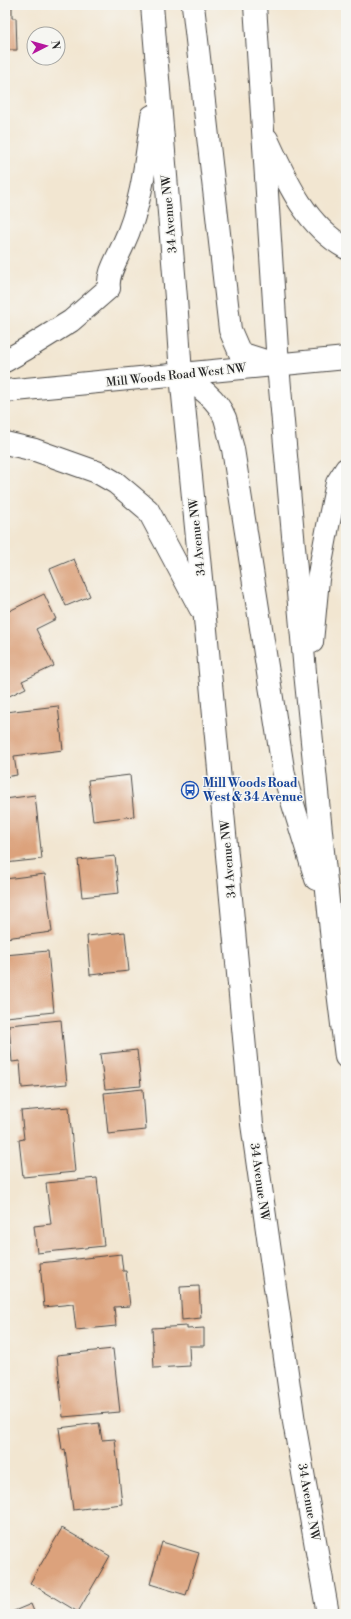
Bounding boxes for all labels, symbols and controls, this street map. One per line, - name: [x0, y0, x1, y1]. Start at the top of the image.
- north arrow: [26, 26, 66, 66]
- text: N: [48, 40, 62, 50]
- street label: 34 Avenue NW: [159, 173, 180, 254]
- street label: Mill Woods Road West NW: [105, 361, 248, 390]
- street label: 34 Avenue NW: [186, 496, 209, 577]
- place label: Mill Woods Road West & 34 Avenue: [202, 776, 303, 805]
- bus stop icon: Mill Woods Road West & 34 Avenue: [180, 780, 200, 800]
- street label: 34 Avenue NW: [218, 818, 239, 899]
- street label: 34 Avenue NW: [247, 1142, 273, 1223]
- street label: 34 Avenue NW: [294, 1462, 323, 1543]

